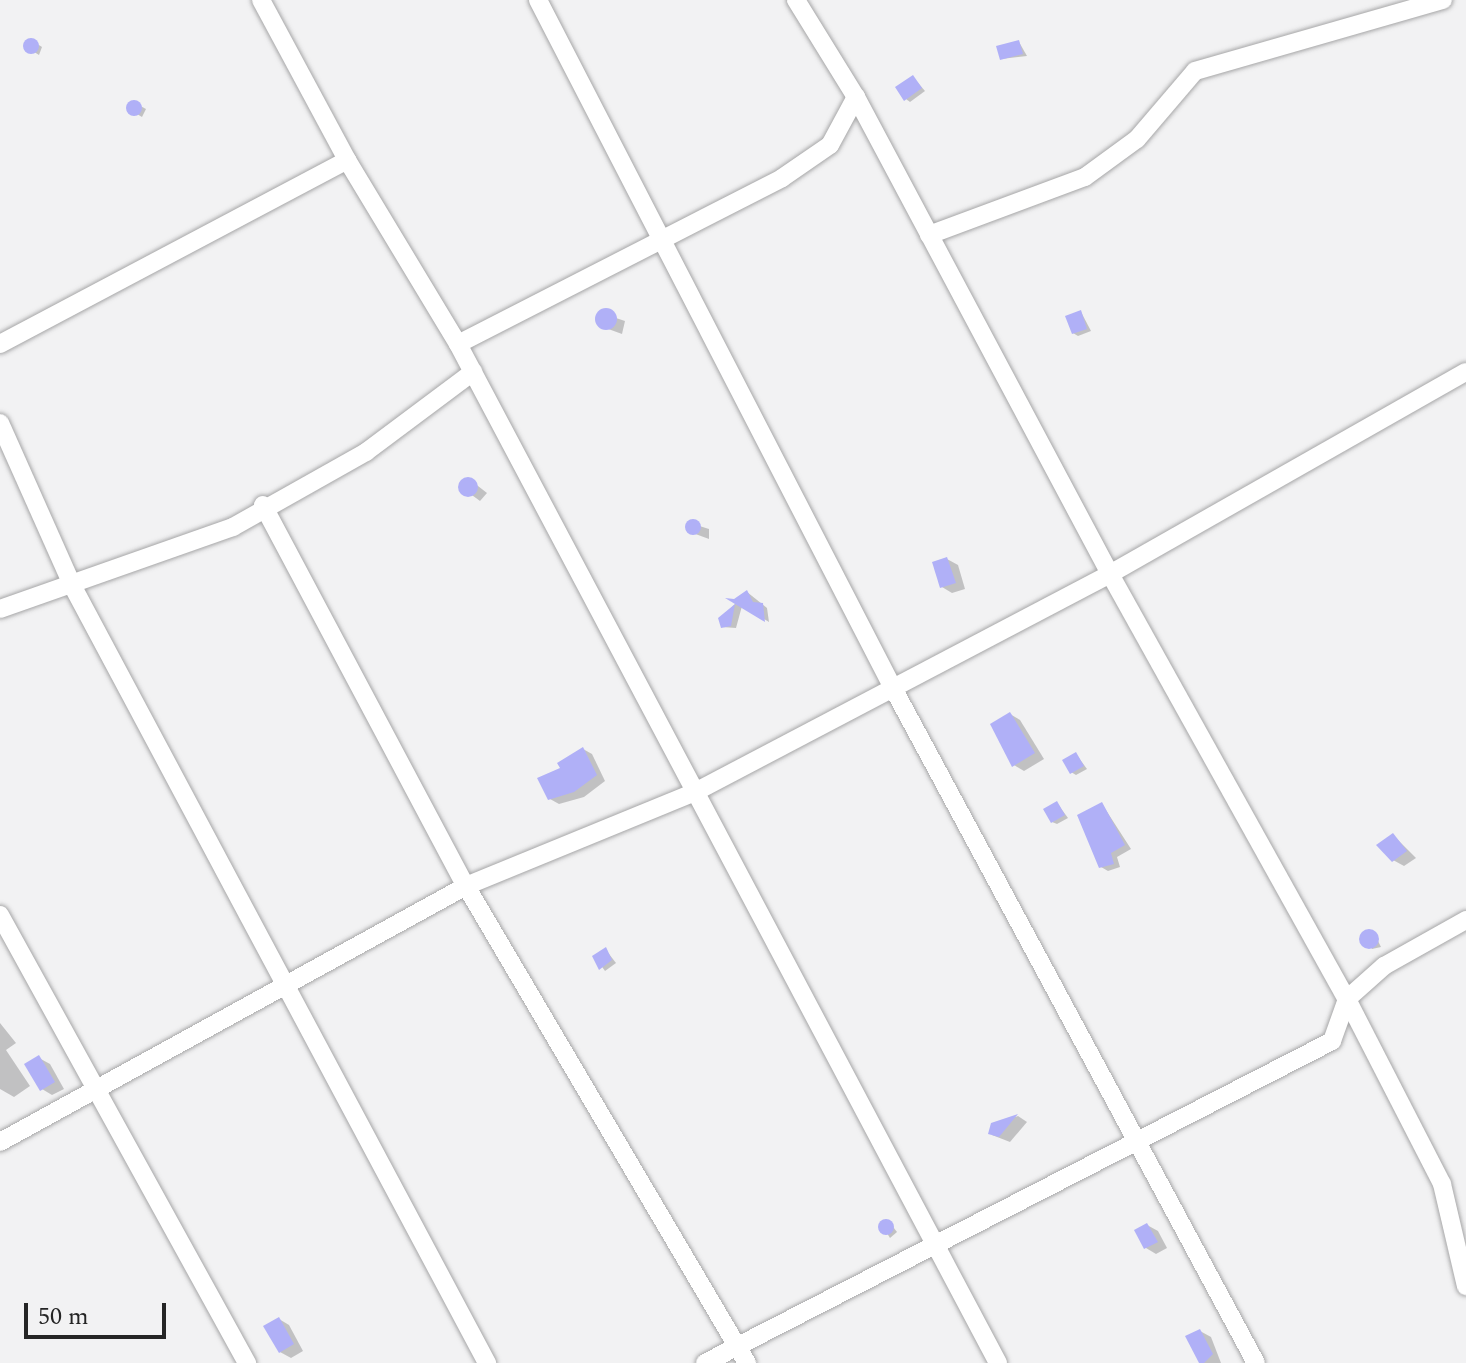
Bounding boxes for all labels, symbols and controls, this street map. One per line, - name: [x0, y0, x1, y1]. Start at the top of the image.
- scale bar: [28, 1287, 170, 1337]
- text: 50 m: [38, 1299, 89, 1335]

